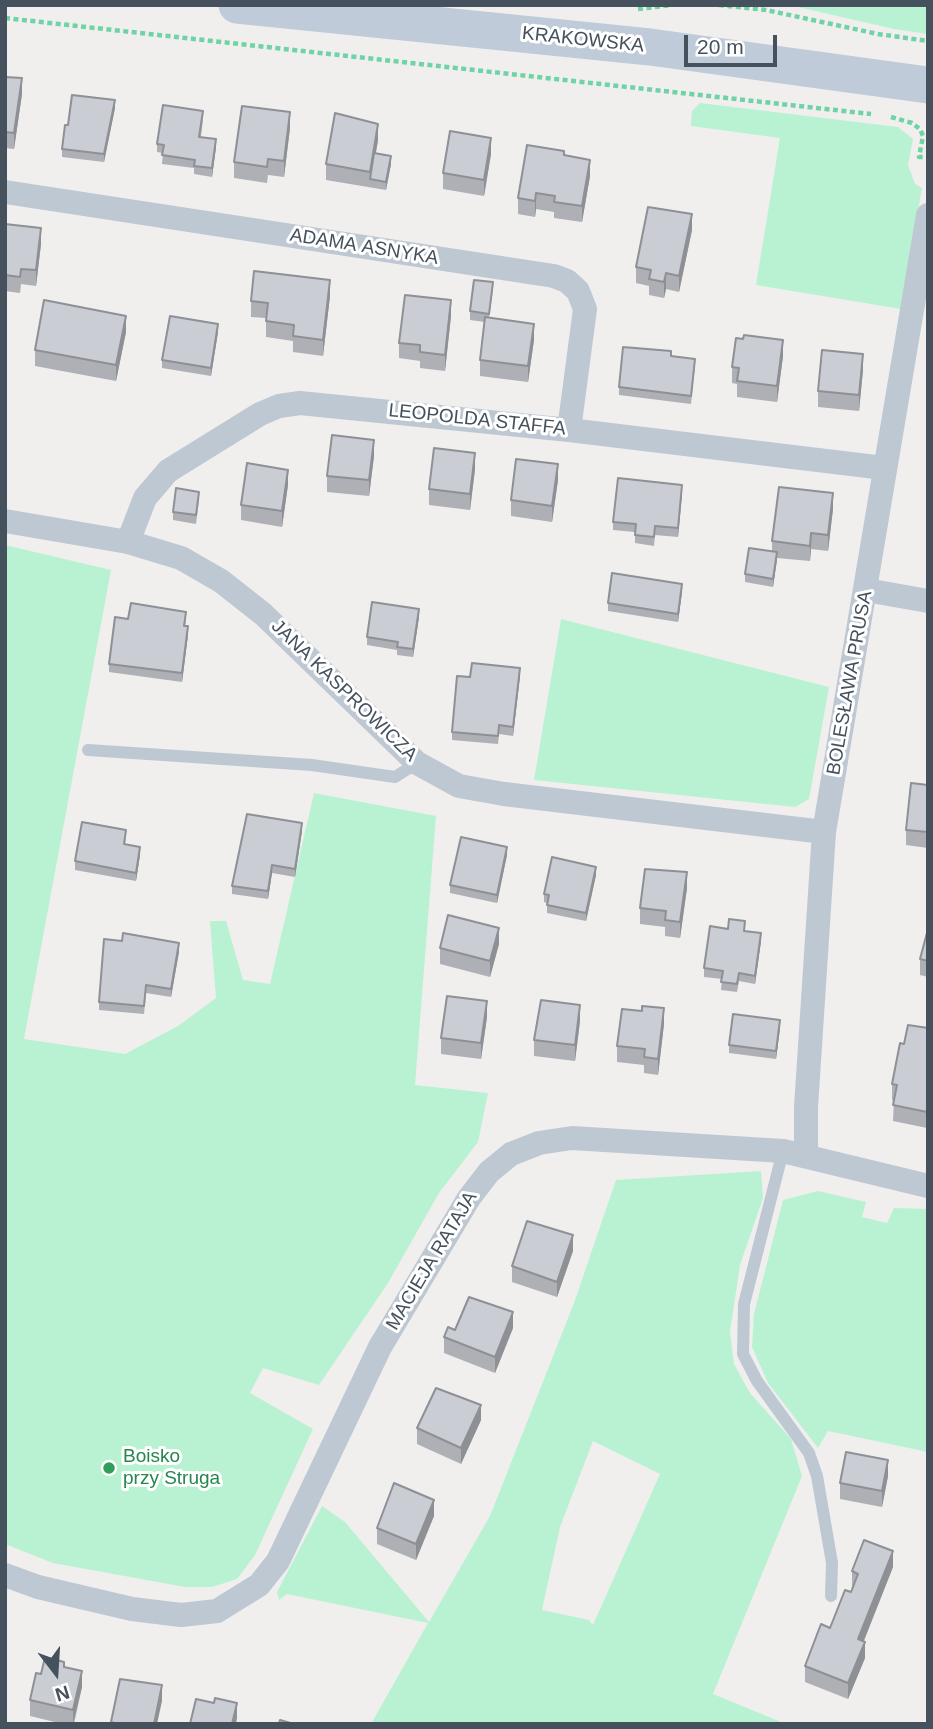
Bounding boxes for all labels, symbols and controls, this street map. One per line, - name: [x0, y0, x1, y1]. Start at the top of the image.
- scale bar: [688, 21, 781, 65]
- street label: KRAKOWSKA: [521, 22, 645, 58]
- text: 20 m: [697, 35, 744, 58]
- street label: ADAMA ASNYKA: [288, 224, 440, 270]
- street label: LEOPOLDA STAFFA: [387, 399, 567, 441]
- street label: BOLESŁAWA PRUSA: [823, 589, 877, 777]
- street label: JANA KASPROWICZA: [266, 615, 422, 767]
- street label: MACIEJA RATAJA: [382, 1188, 482, 1334]
- place label: Boisko przy Struga: [123, 1446, 220, 1490]
- marker: Boisko przy Struga: [101, 1460, 117, 1476]
- north arrow: [21, 1638, 91, 1708]
- text: N: [53, 1682, 72, 1706]

